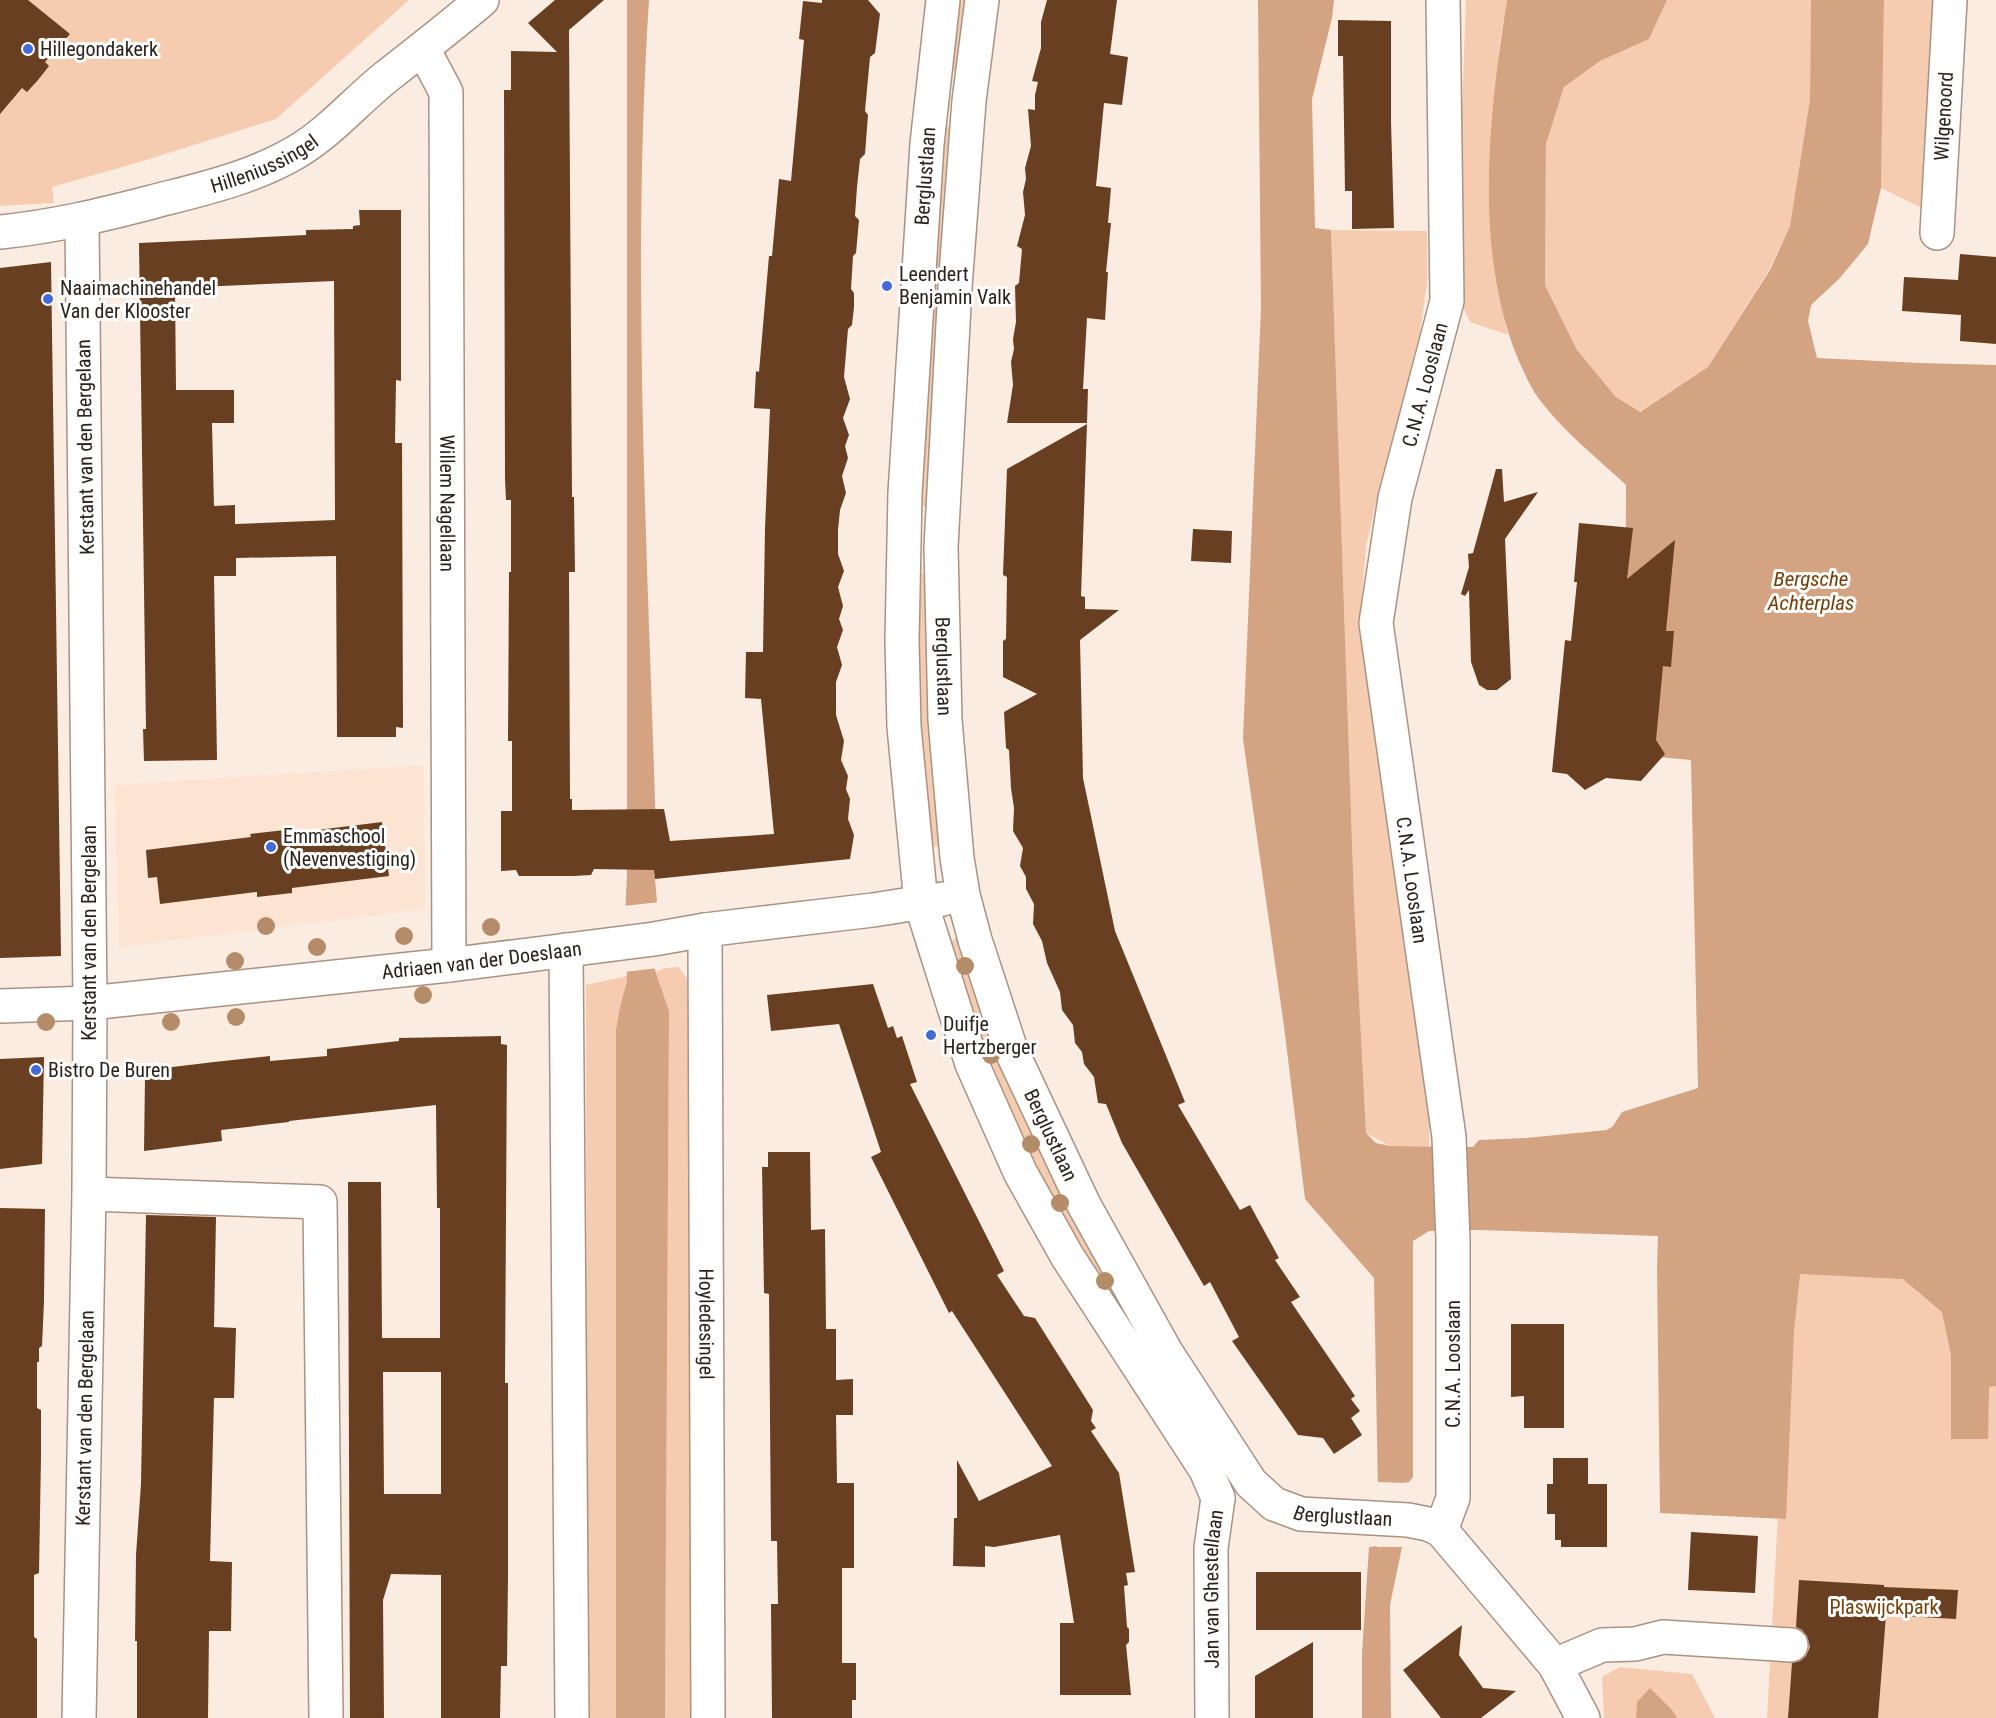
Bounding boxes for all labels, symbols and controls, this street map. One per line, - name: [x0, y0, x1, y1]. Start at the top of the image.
- place label: Hillegondakerk: [40, 37, 158, 61]
- marker: Hillegondakerk: [21, 42, 35, 56]
- street label: Wilgenoord: [1929, 71, 1958, 161]
- street label: Berglustlaan: [910, 126, 940, 226]
- street label: Hilleniussingel: [208, 129, 323, 198]
- place label: Leendert Benjamin Valk: [899, 262, 1011, 309]
- place label: Naaimachinehandel Van der Klooster: [60, 276, 216, 323]
- marker: Leendert Benjamin Valk: [880, 279, 894, 293]
- marker: Naaimachinehandel Van der Klooster: [41, 292, 55, 306]
- street label: C.N.A. Looslaan: [1397, 320, 1453, 450]
- street label: Kerstant van den Bergelaan: [71, 339, 99, 555]
- street label: Willem Nagellaan: [435, 435, 460, 572]
- water label: Bergsche Achterplas: [1767, 567, 1854, 615]
- street label: Berglustlaan: [931, 617, 957, 716]
- street label: C.N.A. Looslaan: [1391, 815, 1433, 945]
- place label: Emmaschool (Nevenvestiging): [283, 824, 416, 871]
- street label: Kerstant van den Bergelaan: [77, 825, 101, 1041]
- marker: Emmaschool (Nevenvestiging): [264, 840, 278, 854]
- street label: Adriaen van der Doeslaan: [380, 936, 583, 984]
- place label: Duifje Hertzberger: [943, 1012, 1037, 1059]
- marker: Duifje Hertzberger: [924, 1028, 938, 1042]
- place label: Bistro De Buren: [48, 1058, 170, 1082]
- marker: Bistro De Buren: [29, 1063, 43, 1077]
- street label: Berglustlaan: [1019, 1085, 1083, 1185]
- street label: Hoyledesingel: [694, 1268, 719, 1380]
- street label: C.N.A. Looslaan: [1441, 1300, 1465, 1428]
- street label: Kerstant van den Bergelaan: [71, 1310, 99, 1526]
- street label: Berglustlaan: [1290, 1500, 1393, 1531]
- street label: Jan van Ghestellaan: [1199, 1508, 1228, 1669]
- park label: Plaswijckpark: [1829, 1595, 1939, 1619]

